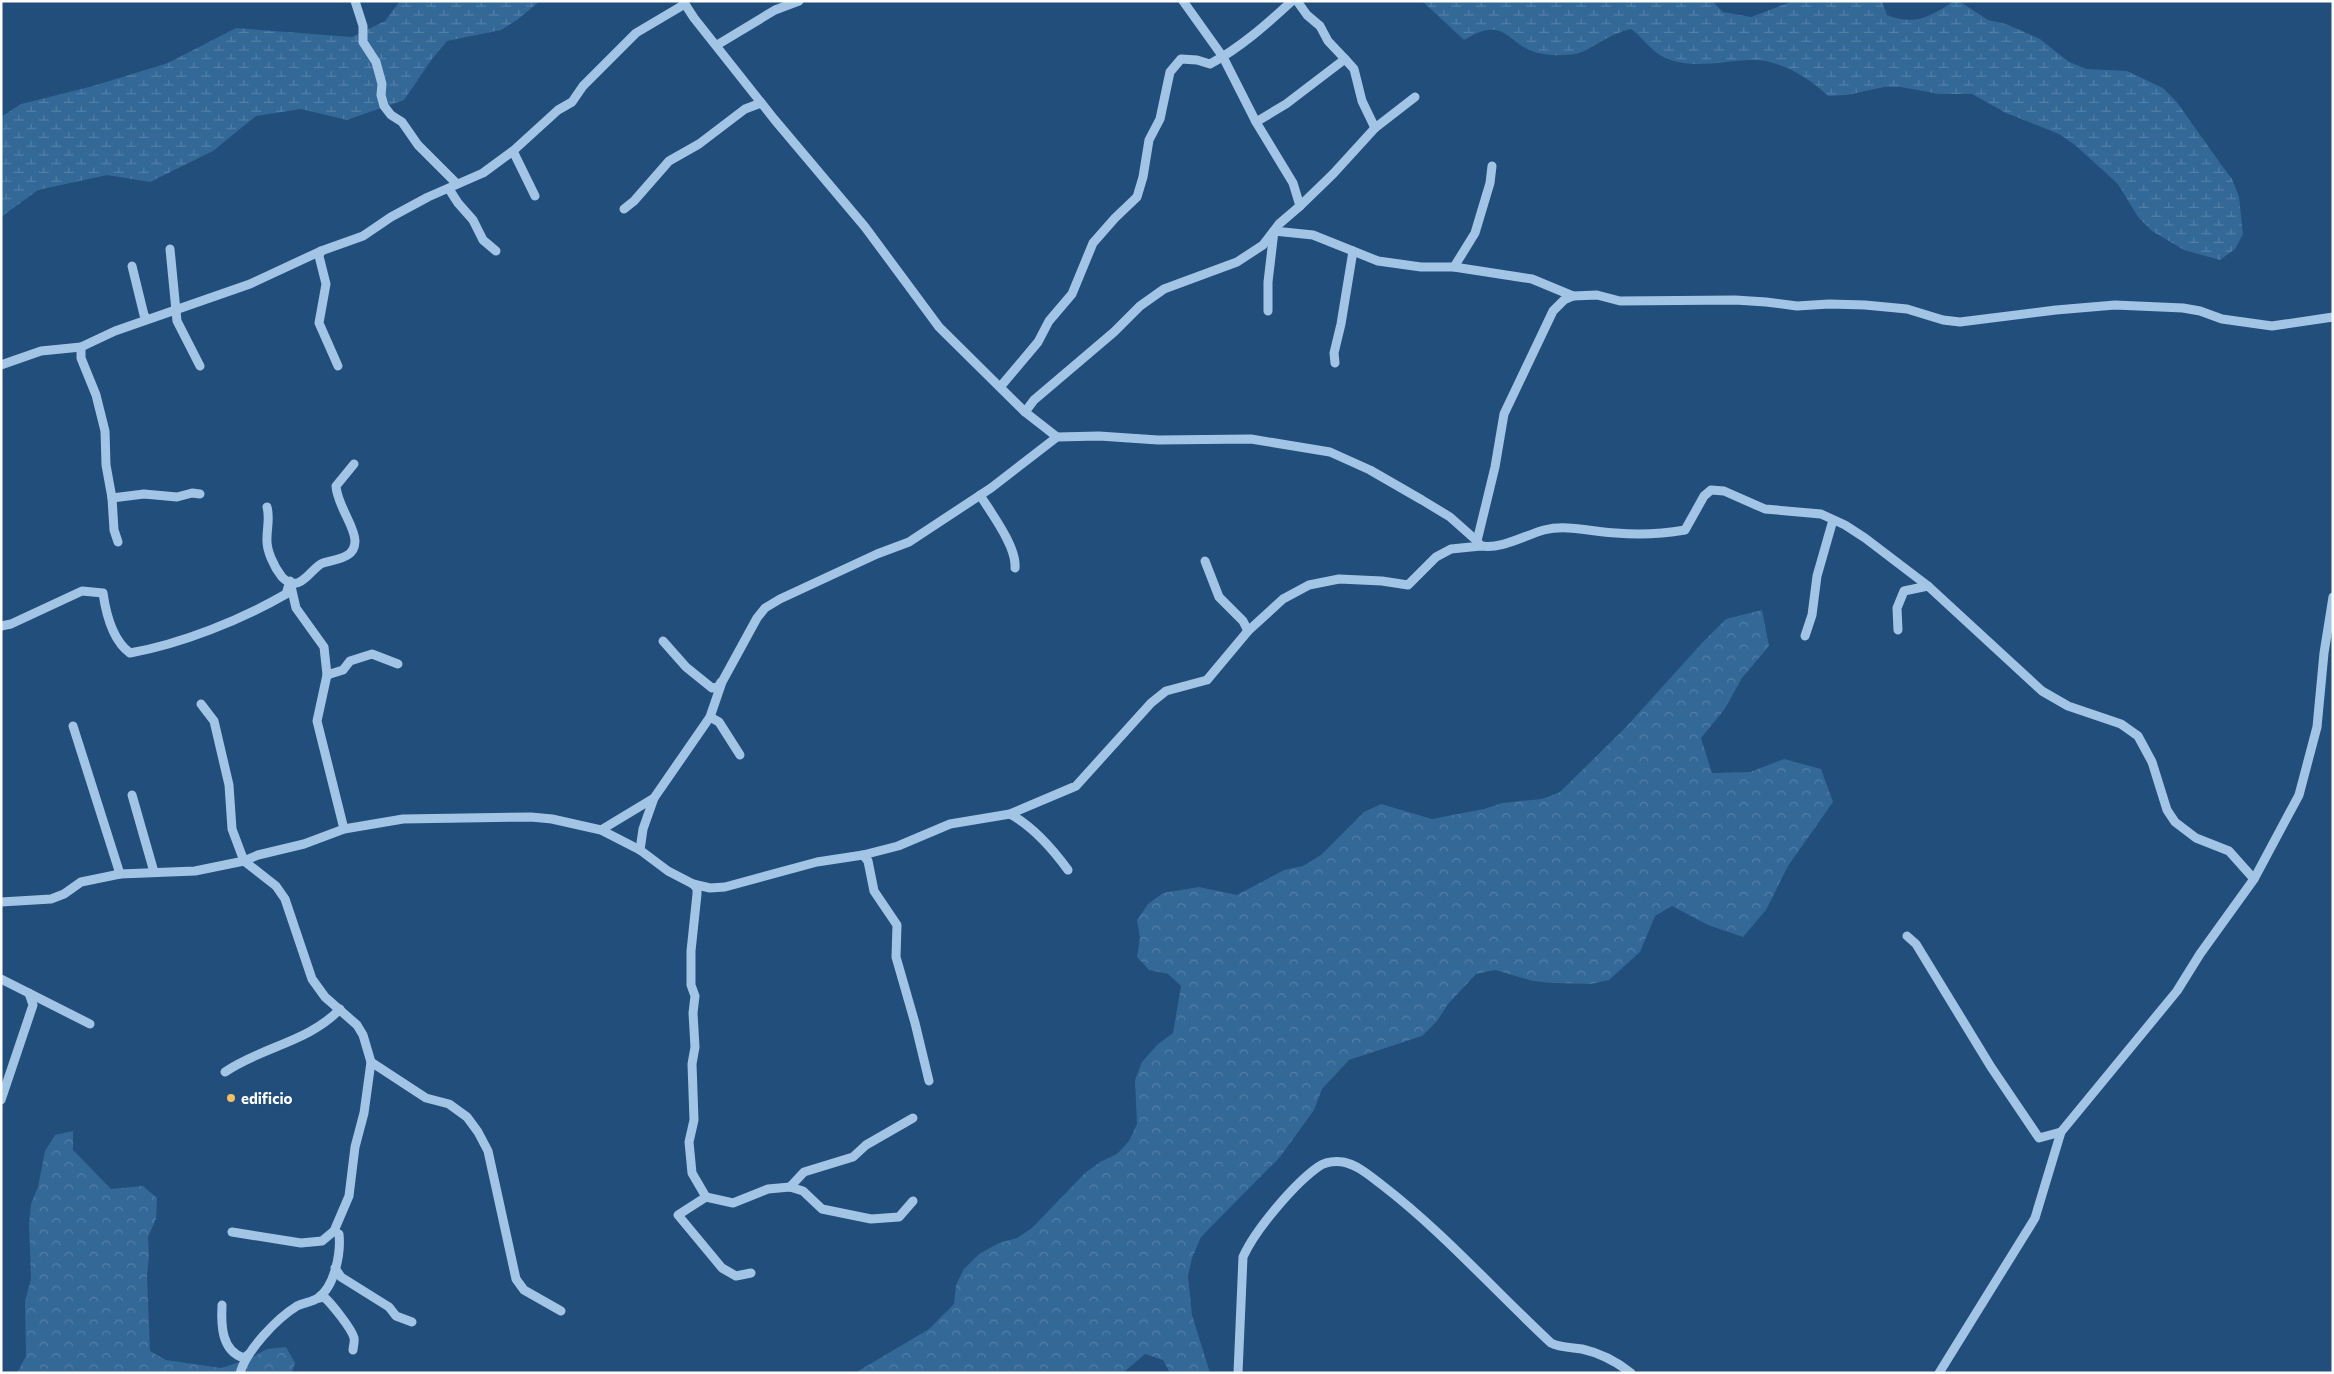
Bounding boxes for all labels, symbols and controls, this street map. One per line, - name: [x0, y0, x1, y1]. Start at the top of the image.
- place label: edificio: [241, 1089, 293, 1107]
- marker: edificio: [225, 1092, 237, 1104]

